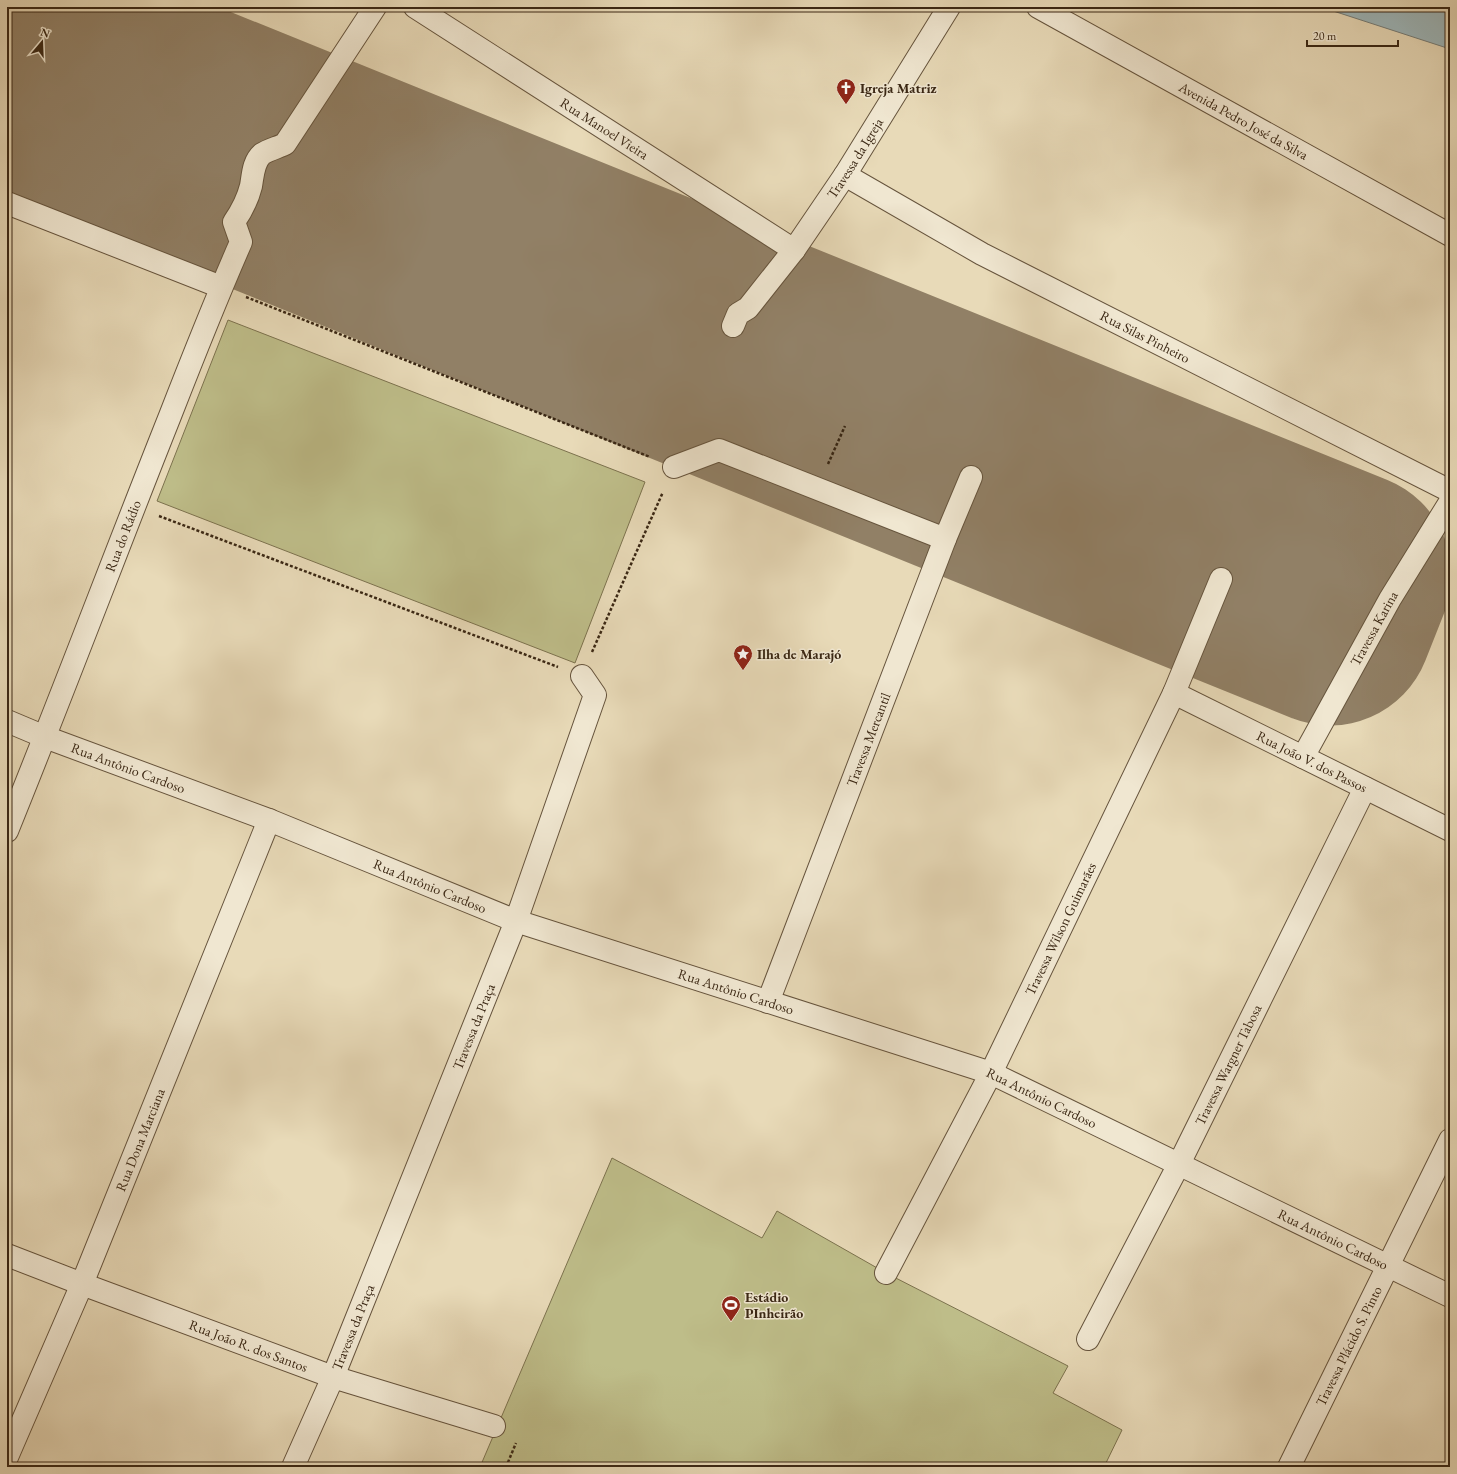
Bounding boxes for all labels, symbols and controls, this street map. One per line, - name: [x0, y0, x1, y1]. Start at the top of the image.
- north arrow: [22, 22, 62, 62]
- scale bar: [1307, 22, 1398, 48]
- text: N: [39, 24, 52, 41]
- text: 20 m: [1313, 28, 1337, 44]
- church icon: Igreja Matriz: [835, 77, 857, 105]
- street label: Avenida Pedro José da Silva: [1175, 77, 1312, 164]
- place label: Igreja Matriz: [860, 79, 937, 97]
- street label: Rua Manoel Vieira: [557, 93, 652, 164]
- street label: Travessa da Igreja: [823, 114, 887, 202]
- street label: Rua Silas Pinheiro: [1097, 306, 1193, 367]
- street label: Rua do Rádio: [101, 497, 145, 574]
- street label: Travessa Karina: [1346, 587, 1402, 669]
- place icon: Ilha de Marajó: [732, 643, 754, 671]
- place label: Ilha de Marajó: [757, 645, 841, 663]
- street label: Travessa Mercantil: [842, 690, 895, 789]
- street label: Rua João V. dos Passos: [1254, 726, 1371, 797]
- street label: Rua Antônio Cardoso: [69, 738, 188, 797]
- street label: Rua Antônio Cardoso: [371, 855, 489, 917]
- street label: Travessa Wilson Guimarães: [1021, 859, 1100, 998]
- street label: Rua Antônio Cardoso: [676, 964, 796, 1018]
- street label: Travessa da Praça: [448, 981, 499, 1072]
- street label: Travessa Wargner Tabosa: [1191, 1001, 1266, 1128]
- street label: Rua Antônio Cardoso: [983, 1063, 1100, 1132]
- street label: Rua Dona Marciana: [111, 1085, 169, 1194]
- street label: Rua Antônio Cardoso: [1275, 1205, 1391, 1274]
- street label: Travessa da Praça: [328, 1281, 378, 1373]
- street label: Travessa Plácido S. Pinto: [1311, 1283, 1386, 1409]
- place label: Estádio PInheirão: [745, 1288, 803, 1322]
- sports icon: Estádio PInheirão: [720, 1294, 742, 1322]
- street label: Rua João R. dos Santos: [187, 1315, 311, 1376]

